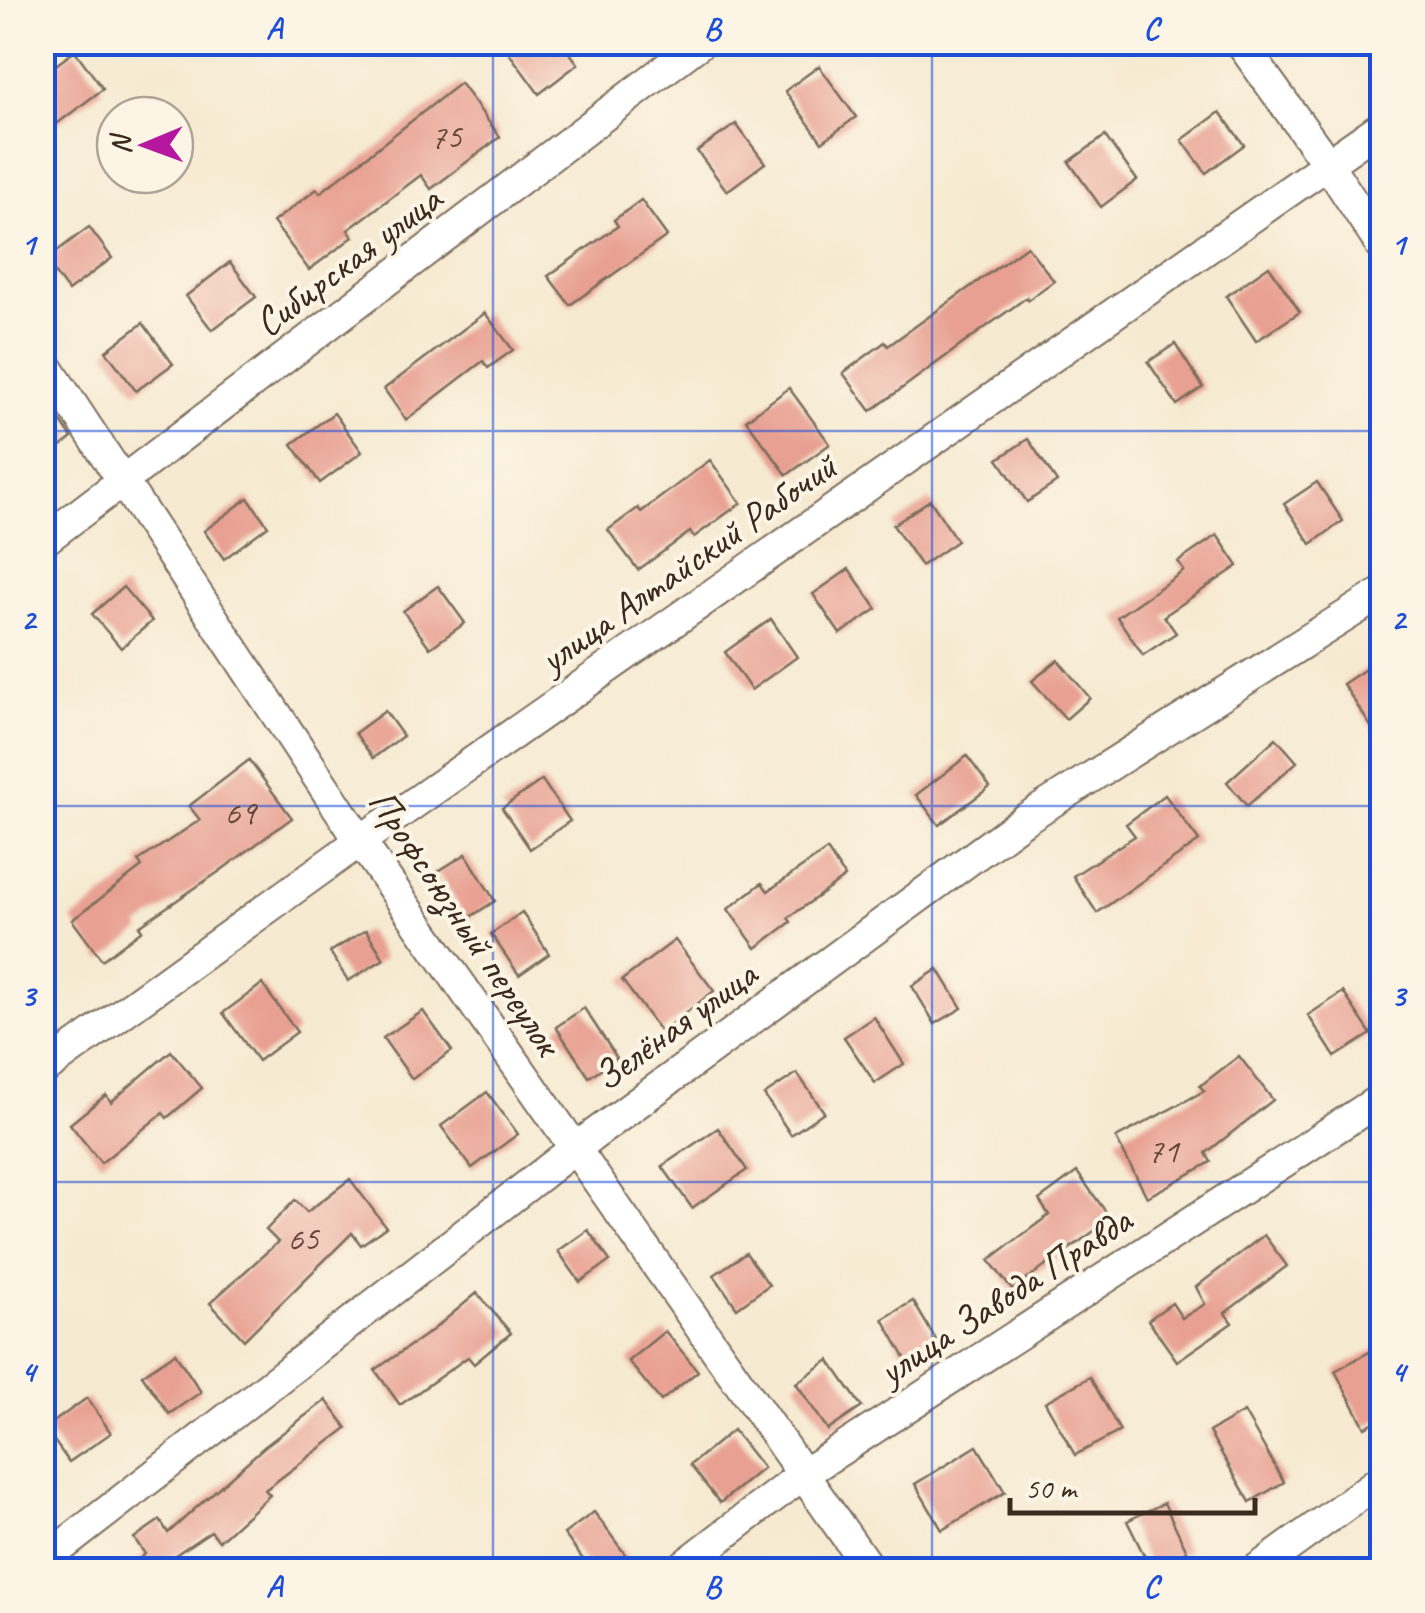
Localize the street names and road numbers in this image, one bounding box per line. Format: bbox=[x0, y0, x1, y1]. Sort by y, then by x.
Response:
street label: Сибирская улица bbox=[244, 173, 454, 348]
street label: улица Алтайский Рабочий bbox=[528, 440, 848, 685]
street label: Профсоюзный переулок bbox=[357, 779, 574, 1067]
street label: Зелёная улица bbox=[583, 948, 769, 1102]
street label: улица Завода Правда bbox=[867, 1194, 1143, 1397]

